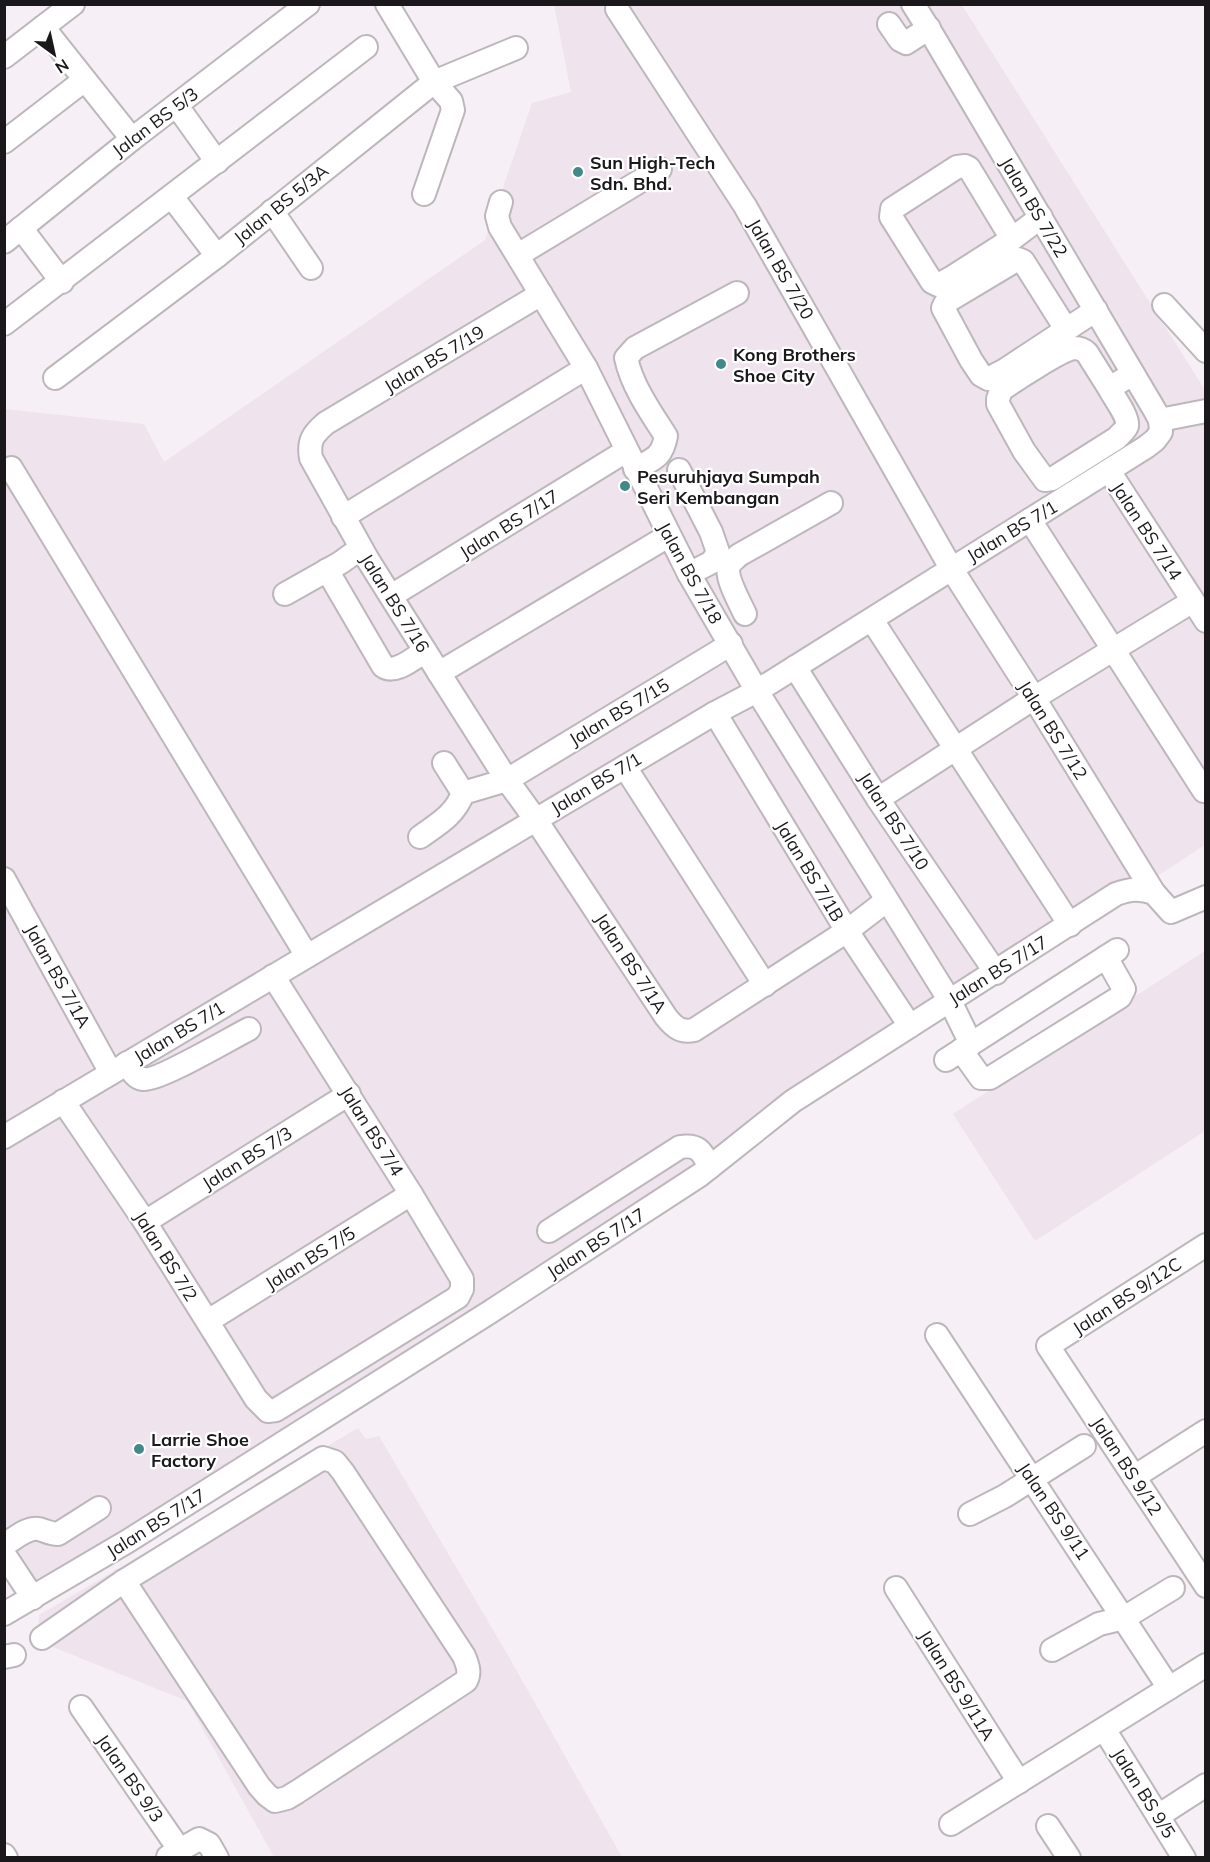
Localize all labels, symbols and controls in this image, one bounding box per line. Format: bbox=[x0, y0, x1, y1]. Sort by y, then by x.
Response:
north arrow bbox=[24, 24, 84, 84]
text: N bbox=[52, 55, 73, 78]
street label: Jalan BS 5/3 bbox=[107, 82, 203, 162]
place label: Sun High-Tech Sdn. Bhd. bbox=[590, 151, 715, 195]
street label: Jalan BS 7/22 bbox=[995, 153, 1073, 261]
street label: Jalan BS 5/3A bbox=[229, 159, 333, 249]
marker: Sun High-Tech Sdn. Bhd. bbox=[571, 165, 585, 179]
street label: Jalan BS 7/20 bbox=[743, 214, 819, 324]
street label: Jalan BS 7/19 bbox=[380, 320, 488, 398]
place label: Kong Brothers Shoe City bbox=[733, 343, 856, 387]
marker: Kong Brothers Shoe City bbox=[714, 357, 728, 371]
place label: Pesuruhjaya Sumpah Seri Kembangan bbox=[637, 465, 820, 509]
street label: Jalan BS 7/14 bbox=[1107, 477, 1187, 585]
marker: Pesuruhjaya Sumpah Seri Kembangan bbox=[618, 479, 632, 493]
street label: Jalan BS 7/17 bbox=[455, 484, 563, 564]
street label: Jalan BS 7/1 bbox=[962, 495, 1062, 567]
street label: Jalan BS 7/18 bbox=[653, 518, 727, 628]
street label: Jalan BS 7/16 bbox=[355, 549, 435, 657]
street label: Jalan BS 7/15 bbox=[565, 673, 673, 751]
street label: Jalan BS 7/12 bbox=[1013, 676, 1093, 784]
street label: Jalan BS 7/1 bbox=[546, 747, 646, 819]
street label: Jalan BS 7/10 bbox=[854, 767, 934, 875]
street label: Jalan BS 7/1B bbox=[771, 816, 849, 926]
street label: Jalan BS 7/1A bbox=[590, 908, 672, 1018]
street label: Jalan BS 7/1A bbox=[20, 920, 96, 1032]
street label: Jalan BS 7/17 bbox=[944, 930, 1052, 1010]
street label: Jalan BS 7/1 bbox=[129, 996, 229, 1068]
street label: Jalan BS 7/4 bbox=[335, 1082, 409, 1180]
street label: Jalan BS 7/3 bbox=[198, 1121, 296, 1195]
street label: Jalan BS 7/17 bbox=[542, 1203, 650, 1283]
street label: Jalan BS 7/2 bbox=[129, 1207, 203, 1305]
street label: Jalan BS 7/5 bbox=[261, 1221, 359, 1295]
street label: Jalan BS 9/12C bbox=[1068, 1252, 1186, 1340]
street label: Jalan BS 9/12 bbox=[1087, 1412, 1167, 1520]
place label: Larrie Shoe Factory bbox=[151, 1428, 249, 1472]
marker: Larrie Shoe Factory bbox=[132, 1442, 146, 1456]
street label: Jalan BS 9/11 bbox=[1013, 1458, 1095, 1564]
street label: Jalan BS 7/17 bbox=[102, 1483, 210, 1563]
street label: Jalan BS 9/11A bbox=[914, 1625, 1000, 1745]
street label: Jalan BS 9/3 bbox=[91, 1730, 169, 1826]
street label: Jalan BS 9/5 bbox=[1107, 1744, 1181, 1842]

